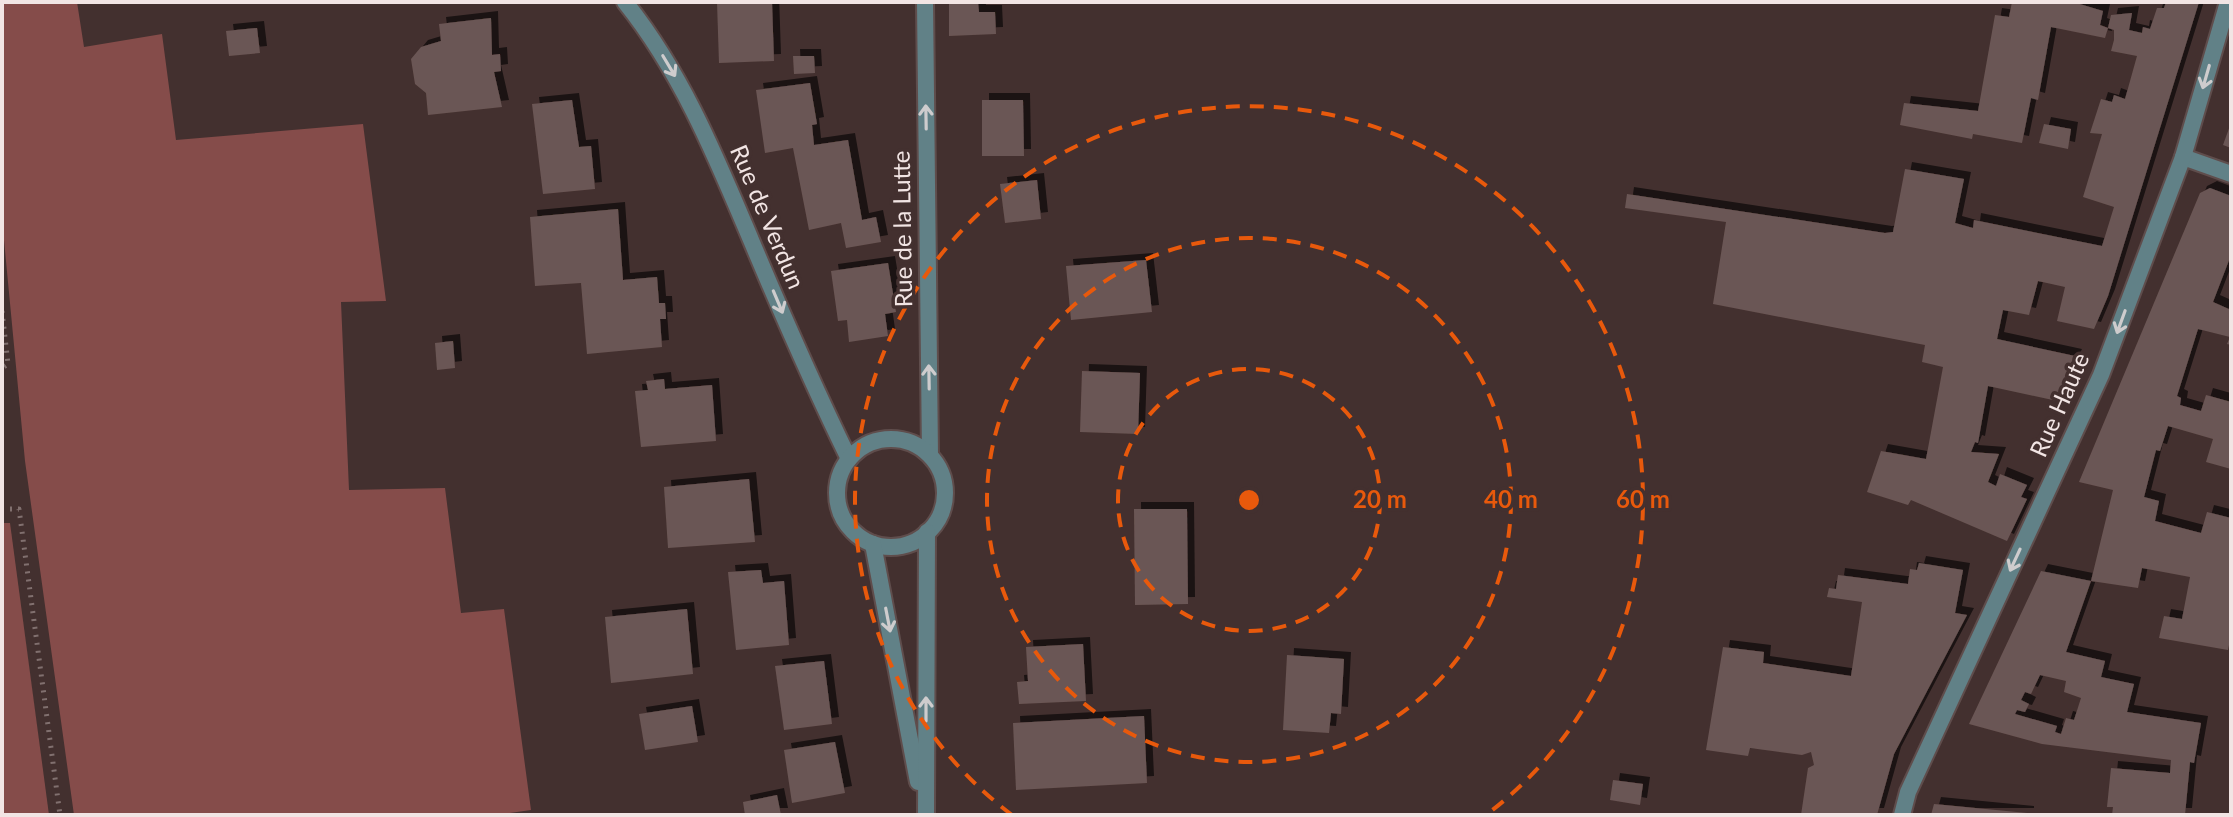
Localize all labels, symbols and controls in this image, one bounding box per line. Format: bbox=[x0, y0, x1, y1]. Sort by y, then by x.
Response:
one-way arrow bbox=[661, 54, 677, 77]
one-way arrow bbox=[2198, 63, 2213, 89]
one-way arrow bbox=[918, 104, 934, 131]
street label: Rue de Verdun bbox=[725, 140, 812, 293]
street label: Rue de la Lutte bbox=[886, 150, 917, 308]
one-way arrow bbox=[771, 290, 786, 314]
one-way arrow bbox=[2113, 309, 2127, 334]
street label: Rue Haute bbox=[2023, 348, 2094, 461]
one-way arrow bbox=[921, 364, 937, 391]
text: 20 m bbox=[1353, 484, 1407, 513]
text: 40 m bbox=[1484, 484, 1538, 513]
text: 60 m bbox=[1616, 484, 1670, 513]
centre of rings bbox=[1235, 486, 1263, 514]
one-way arrow bbox=[2007, 547, 2022, 571]
one-way arrow bbox=[881, 607, 896, 632]
one-way arrow bbox=[918, 696, 934, 723]

